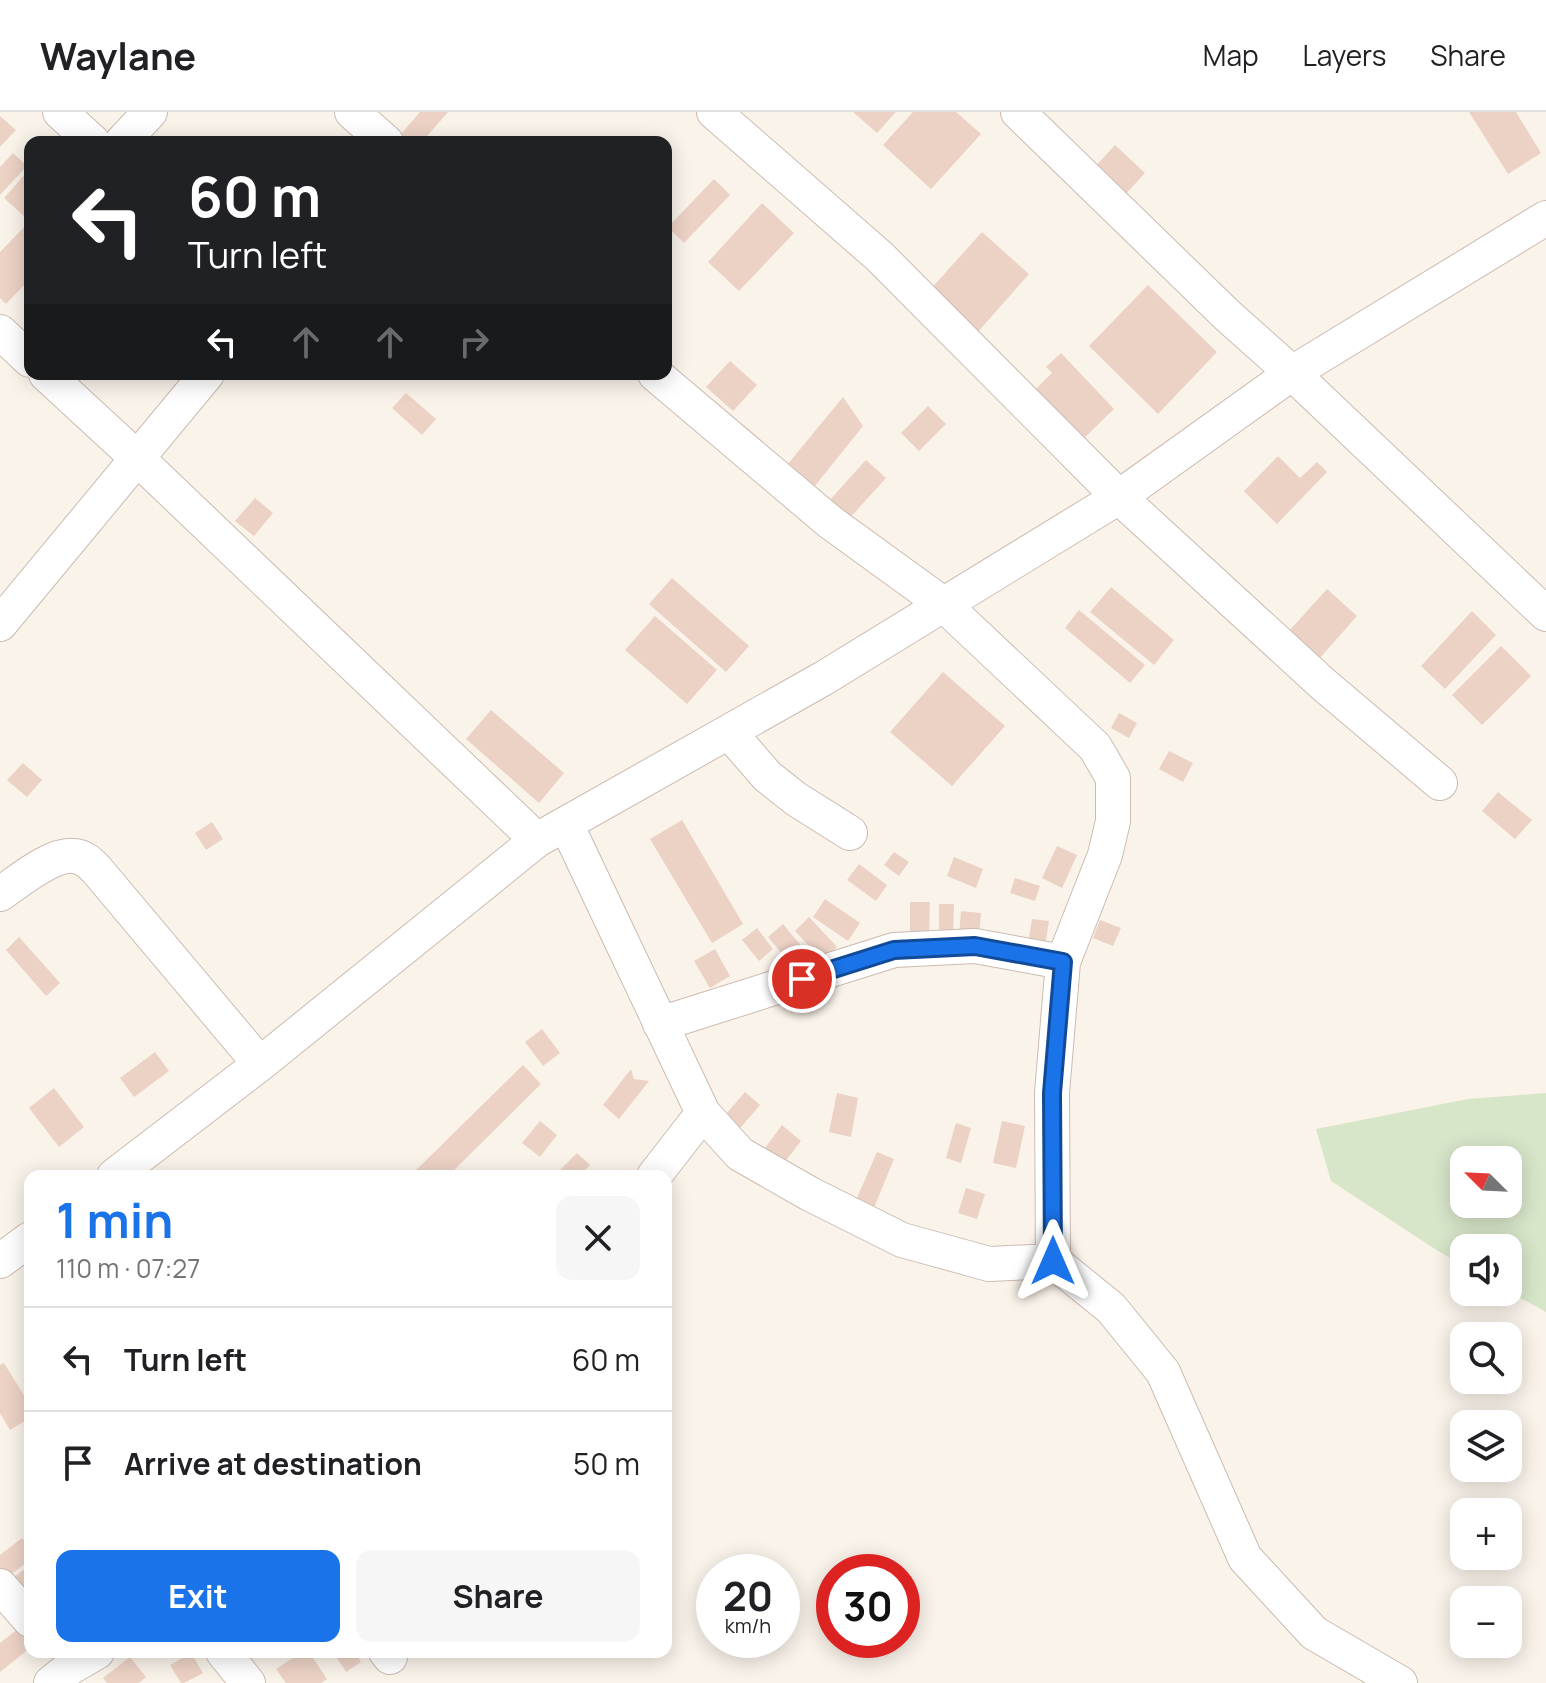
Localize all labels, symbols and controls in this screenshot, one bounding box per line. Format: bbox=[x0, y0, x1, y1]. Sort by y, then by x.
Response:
text: Waylane bbox=[40, 29, 196, 81]
text: Map bbox=[1203, 36, 1259, 74]
text: Layers bbox=[1303, 36, 1386, 74]
text: Share bbox=[1430, 36, 1506, 74]
text: 60 m bbox=[188, 157, 321, 234]
icon: left bbox=[56, 168, 160, 272]
text: Turn left bbox=[188, 230, 327, 279]
icon: left bbox=[200, 320, 244, 364]
icon: ahead bbox=[284, 320, 328, 364]
icon: ahead bbox=[368, 320, 412, 364]
icon: right bbox=[452, 320, 496, 364]
pin bbox=[768, 945, 836, 1013]
icon: arrive bbox=[780, 957, 824, 1001]
north arrow bbox=[1450, 1146, 1522, 1218]
map controls bbox=[1450, 1146, 1522, 1658]
text: 1 min bbox=[56, 1187, 173, 1252]
button: close bbox=[556, 1196, 640, 1280]
position arrow bbox=[1011, 1219, 1095, 1303]
button: sound bbox=[1450, 1234, 1522, 1306]
text: 110 m · 07:27 bbox=[56, 1250, 200, 1286]
button: search bbox=[1450, 1322, 1522, 1394]
icon: left bbox=[56, 1337, 100, 1381]
text: Turn left bbox=[124, 1339, 247, 1380]
text: 60 m bbox=[572, 1339, 640, 1380]
button: layers bbox=[1450, 1410, 1522, 1482]
icon: arrive bbox=[56, 1441, 100, 1485]
text: Arrive at destination bbox=[124, 1443, 422, 1484]
text: 50 m bbox=[573, 1443, 640, 1484]
button: + bbox=[1450, 1498, 1522, 1570]
button: Exit bbox=[56, 1550, 340, 1642]
button: Share bbox=[356, 1550, 640, 1642]
speed limit sign: 30 bbox=[816, 1554, 920, 1658]
text: 20 bbox=[723, 1568, 773, 1623]
button: − bbox=[1450, 1586, 1522, 1658]
text: km/h bbox=[725, 1612, 771, 1639]

